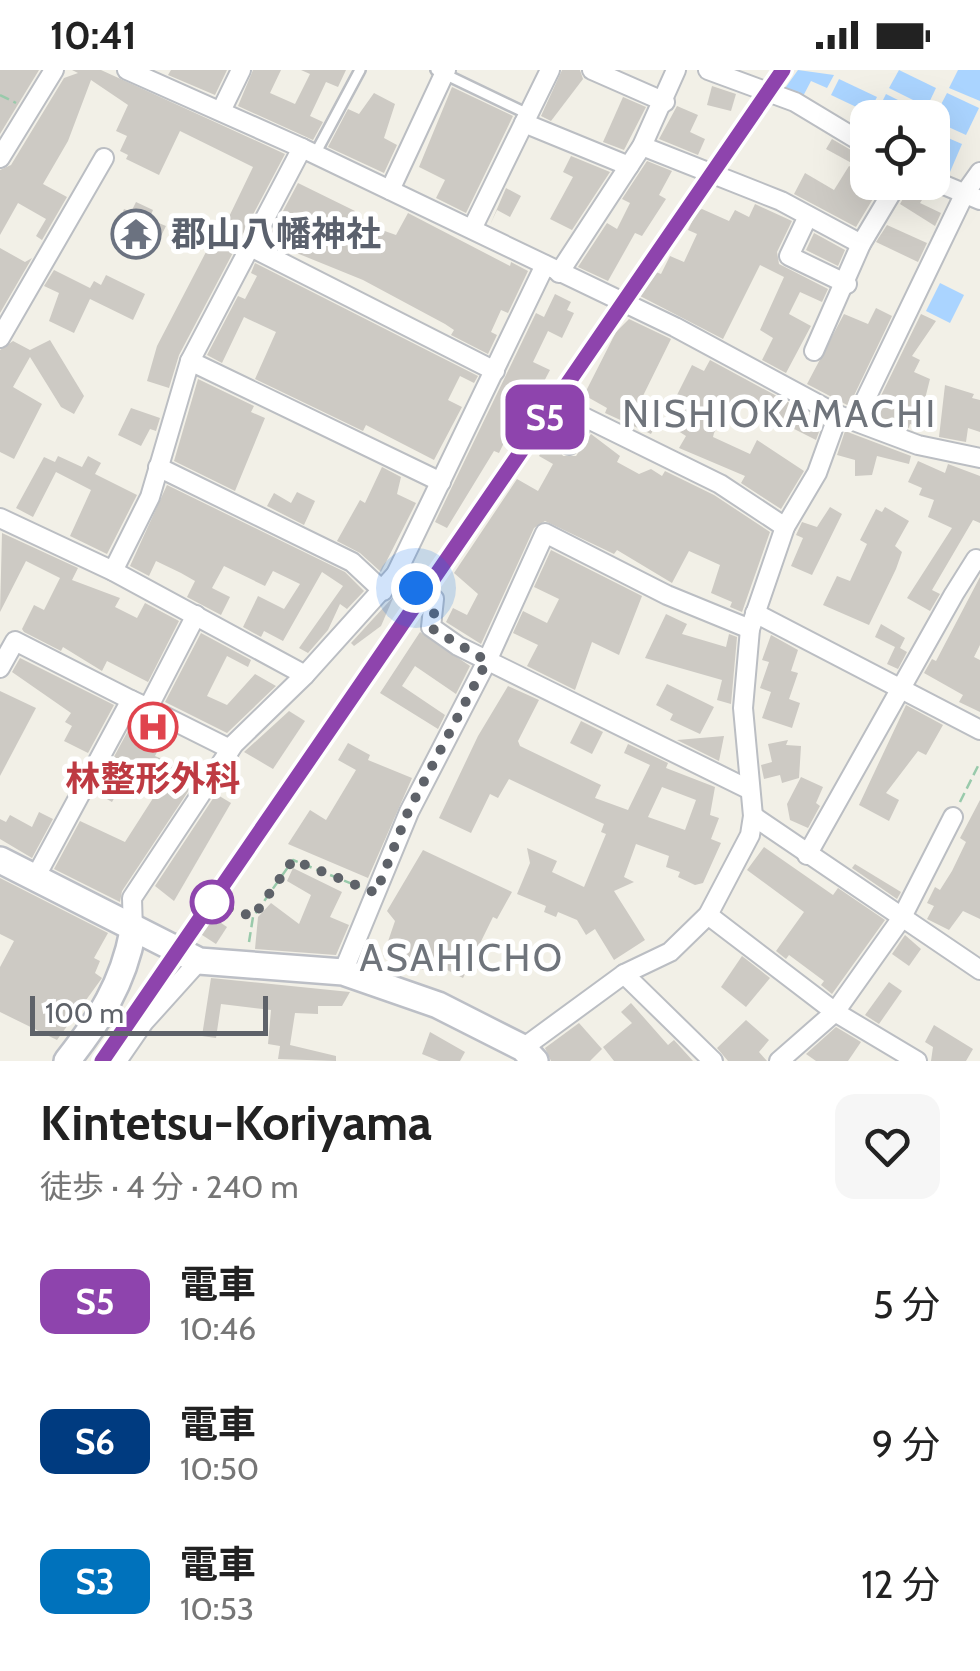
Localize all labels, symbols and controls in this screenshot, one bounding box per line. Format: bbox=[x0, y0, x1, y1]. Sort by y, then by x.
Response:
text: 10:41 bbox=[50, 12, 137, 59]
map controls bbox=[850, 100, 950, 200]
button: locate bbox=[850, 100, 950, 200]
temple icon: 郡山八幡神社 bbox=[110, 208, 162, 260]
place label: 郡山八幡神社 bbox=[171, 212, 381, 255]
line badge: S5 bbox=[500, 384, 590, 450]
district label: NISHIOKAMACHI bbox=[622, 390, 938, 437]
text: S5 bbox=[525, 396, 565, 439]
your location bbox=[391, 563, 441, 613]
hospital icon: 林整形外科 bbox=[127, 701, 179, 753]
place label: 林整形外科 bbox=[65, 757, 241, 800]
unlabelled marker bbox=[191, 881, 233, 923]
district label: ASAHICHO bbox=[359, 934, 565, 981]
scale bar bbox=[30, 991, 268, 1036]
text: 100 m bbox=[45, 996, 124, 1030]
text: Kintetsu-Koriyama bbox=[40, 1094, 432, 1152]
button: heart bbox=[835, 1094, 940, 1199]
text: 徒歩 · 4 分 · 240 m bbox=[40, 1167, 299, 1206]
text: 電車 bbox=[180, 1261, 256, 1308]
text: S5 bbox=[75, 1280, 115, 1323]
text: 5 分 bbox=[873, 1281, 940, 1328]
text: 10:46 bbox=[180, 1309, 256, 1348]
text: 電車 bbox=[180, 1401, 256, 1448]
text: S6 bbox=[75, 1420, 115, 1463]
text: 9 分 bbox=[872, 1421, 940, 1468]
text: 10:50 bbox=[180, 1449, 259, 1488]
text: 電車 bbox=[180, 1541, 256, 1588]
text: S3 bbox=[75, 1560, 115, 1603]
text: 12 分 bbox=[861, 1561, 940, 1608]
text: 10:53 bbox=[180, 1589, 254, 1628]

